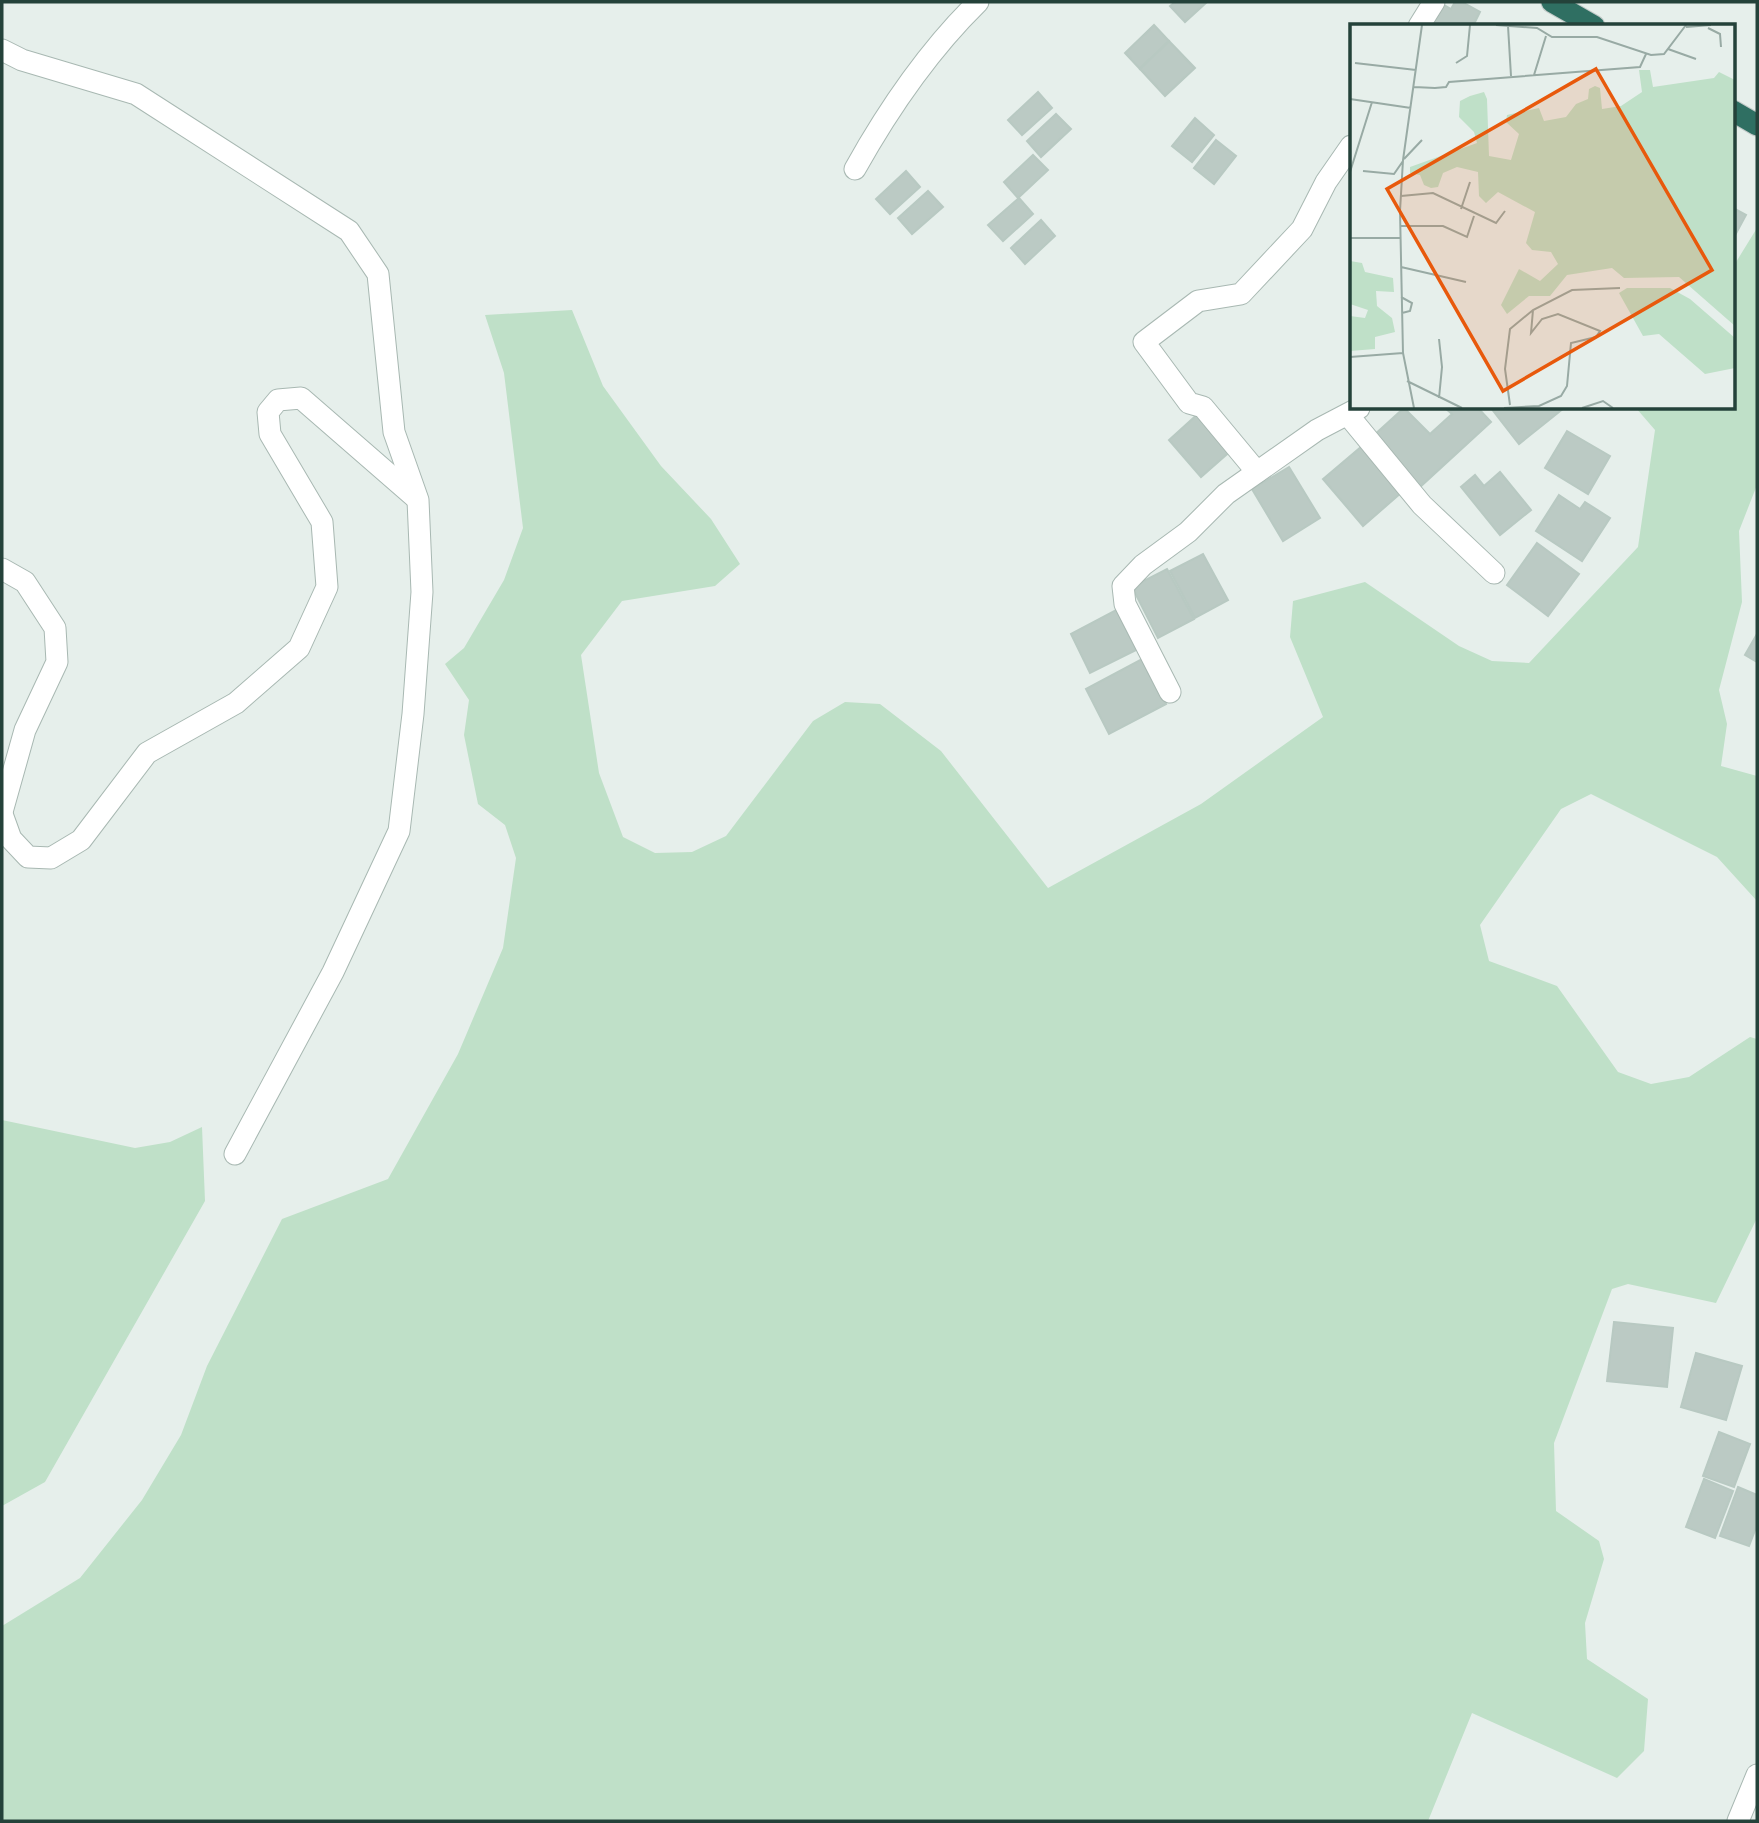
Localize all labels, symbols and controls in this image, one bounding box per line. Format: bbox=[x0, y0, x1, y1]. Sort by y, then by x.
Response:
inset map bbox=[1350, 24, 1734, 410]

